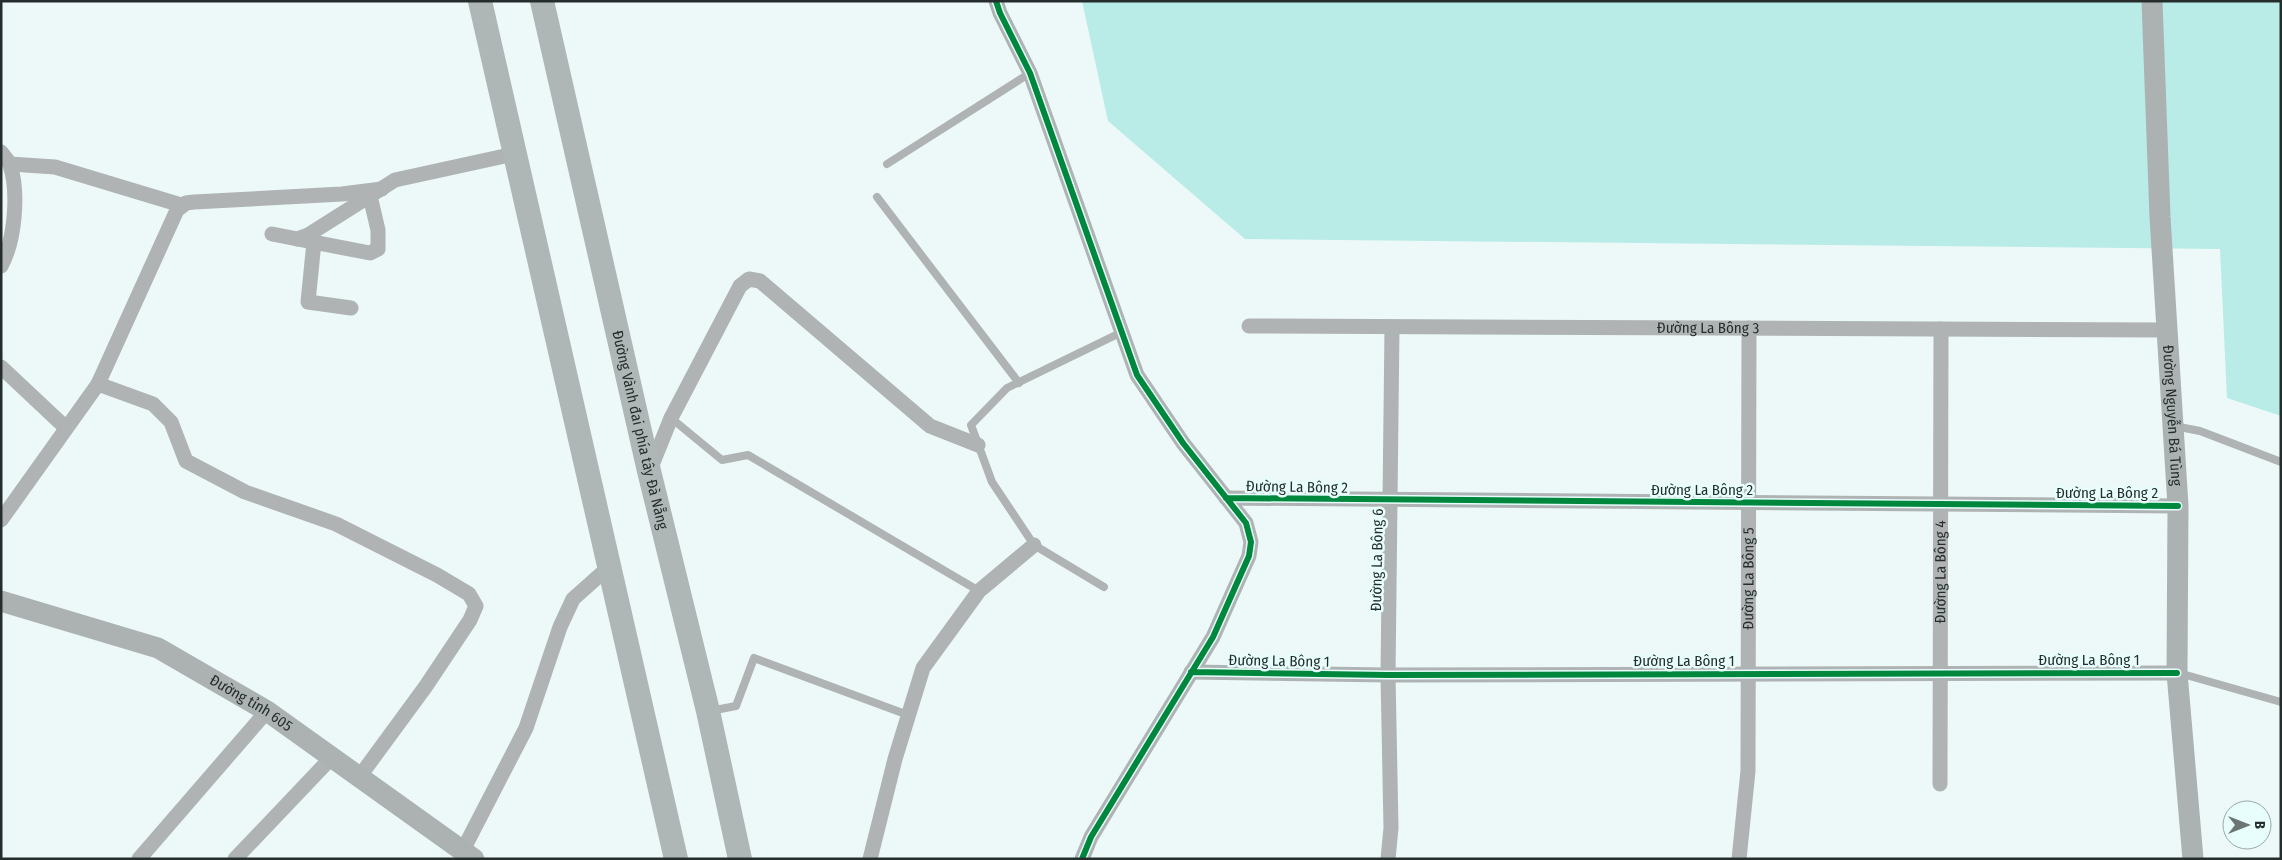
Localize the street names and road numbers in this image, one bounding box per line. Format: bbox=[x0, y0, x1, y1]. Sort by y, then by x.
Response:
street label: Đường La Bông 3 bbox=[1657, 319, 1759, 337]
street label: Đường Vành đai phía tây Đà Nẵng bbox=[608, 329, 672, 531]
street label: Đường Nguyễn Bá Tùng bbox=[2159, 344, 2186, 486]
street label: Đường La Bông 2 bbox=[1246, 477, 1349, 497]
street label: Đường La Bông 2 bbox=[1651, 481, 1753, 499]
street label: Đường La Bông 2 bbox=[2056, 484, 2158, 502]
street label: Đường La Bông 6 bbox=[1367, 508, 1387, 612]
street label: Đường La Bông 4 bbox=[1931, 521, 1950, 623]
street label: Đường La Bông 5 bbox=[1739, 527, 1758, 630]
street label: Đường La Bông 1 bbox=[1228, 651, 1330, 671]
street label: Đường La Bông 1 bbox=[2038, 651, 2140, 669]
street label: Đường La Bông 1 bbox=[1633, 652, 1735, 670]
street label: Đường tỉnh 605 bbox=[207, 671, 296, 735]

